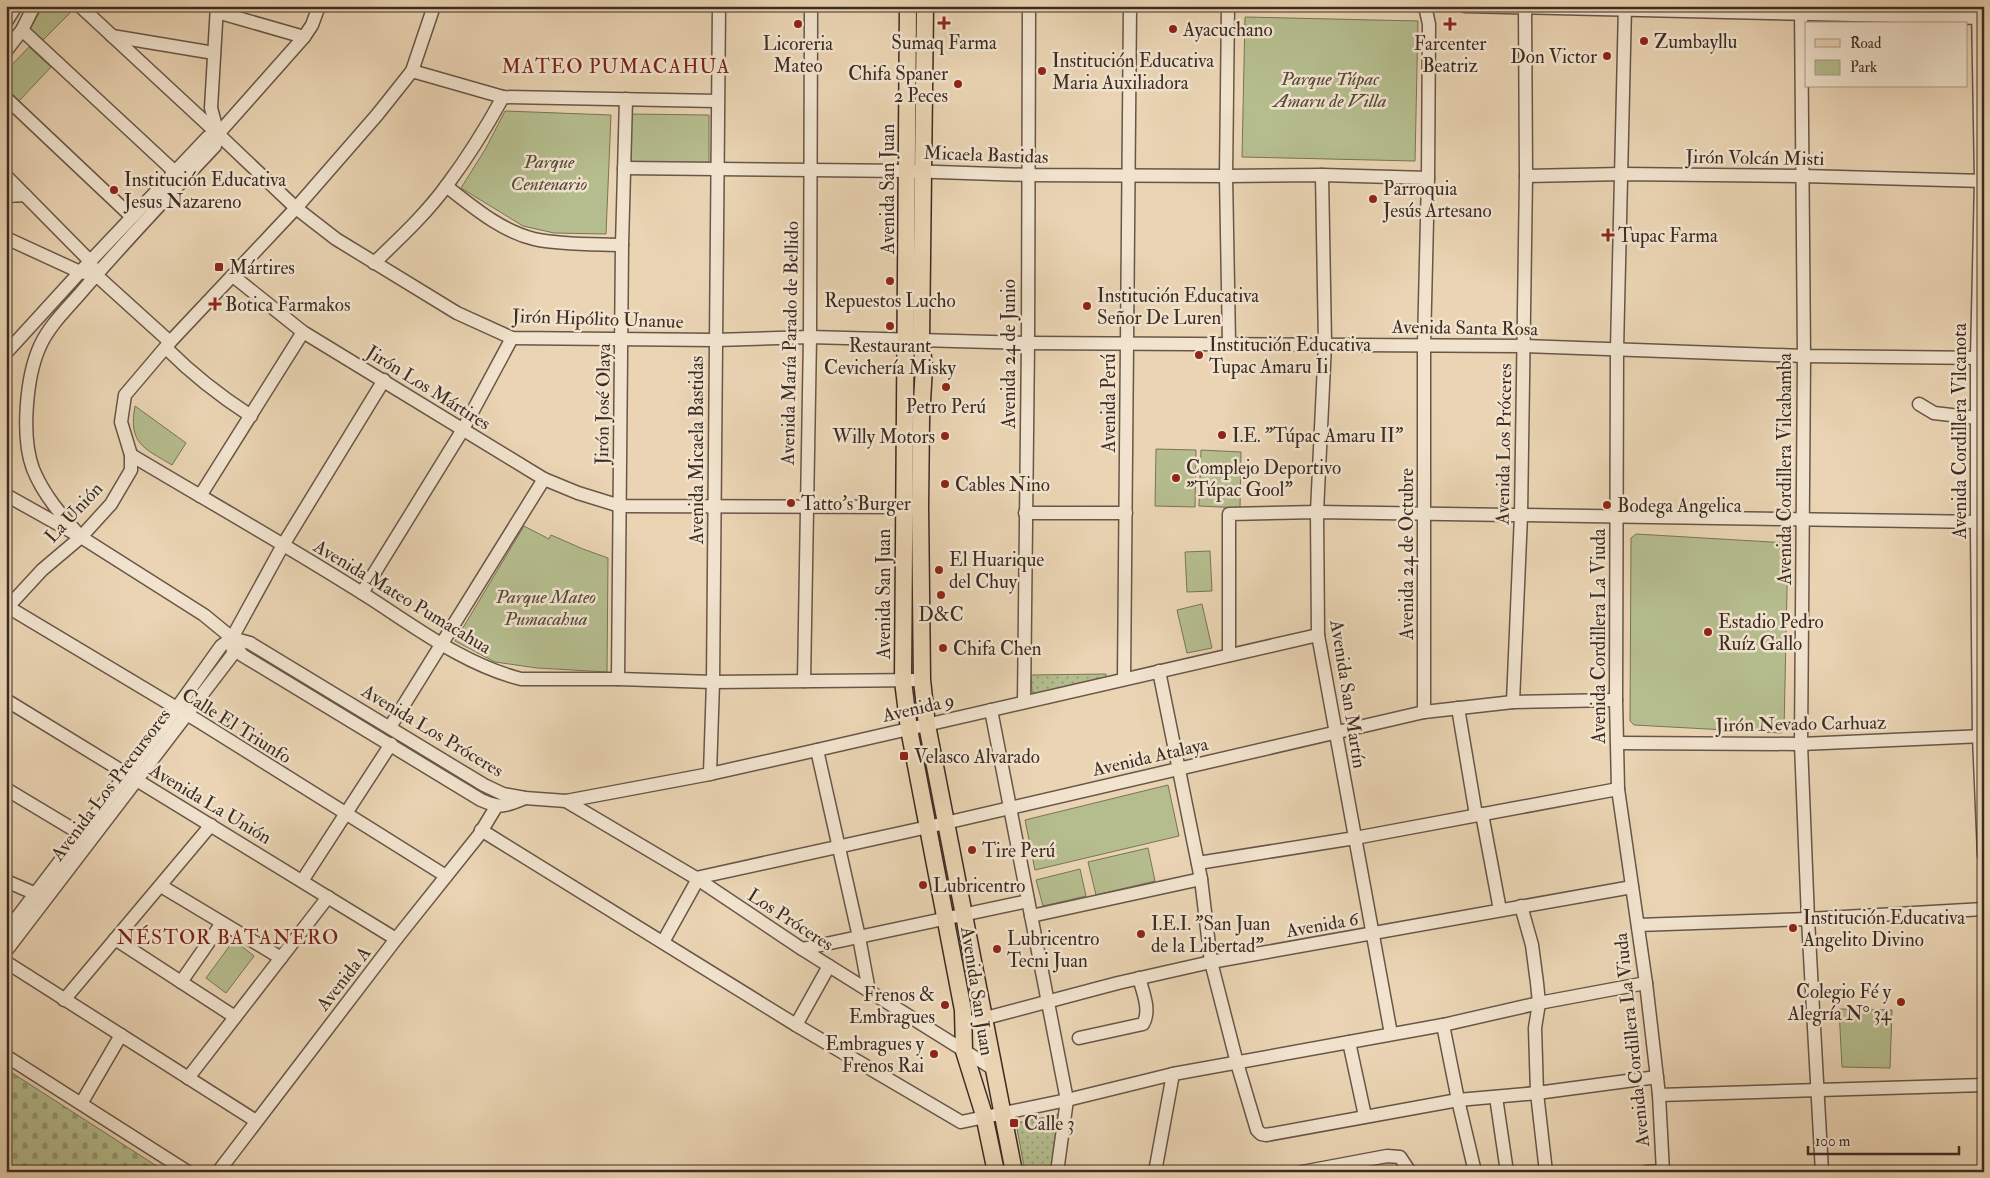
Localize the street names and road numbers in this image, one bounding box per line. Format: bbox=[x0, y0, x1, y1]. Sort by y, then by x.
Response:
street label: Avenida San Juan bbox=[876, 124, 900, 255]
street label: Micaela Bastidas bbox=[923, 141, 1049, 169]
street label: Jirón Volcán Misti bbox=[1684, 145, 1825, 171]
street label: Avenida María Parado de Bellido bbox=[776, 221, 804, 466]
street label: Avenida 24 de Junio bbox=[997, 279, 1021, 430]
street label: Jirón Hipólito Unanue bbox=[511, 304, 684, 335]
street label: Avenida Santa Rosa bbox=[1391, 315, 1539, 341]
street label: Avenida Cordillera Vilcanota bbox=[1948, 323, 1972, 540]
street label: Jirón Los Mártires bbox=[361, 340, 495, 436]
street label: Jirón José Olaya bbox=[590, 343, 616, 466]
street label: Avenida Perú bbox=[1097, 353, 1121, 453]
street label: Avenida Cordillera Vilcabamba bbox=[1773, 353, 1797, 586]
street label: Avenida Micaela Bastidas bbox=[685, 356, 709, 545]
street label: Avenida Los Próceres bbox=[1491, 363, 1517, 526]
street label: Avenida 24 de Octubre bbox=[1395, 468, 1419, 641]
street label: La Unión bbox=[39, 477, 108, 548]
street label: Avenida Cordillera La Viuda bbox=[1587, 528, 1611, 745]
street label: Avenida San Juan bbox=[872, 529, 896, 660]
street label: Avenida Mateo Pumacahua bbox=[308, 534, 496, 660]
street label: Avenida San Martín bbox=[1324, 617, 1372, 770]
street label: Avenida Los Próceres bbox=[356, 679, 508, 783]
street label: Calle El Triunfo bbox=[177, 683, 296, 769]
street label: Avenida 9 bbox=[879, 688, 957, 728]
street label: Avenida Los Precursores bbox=[45, 704, 176, 866]
street label: Jirón Nevado Carhuaz bbox=[1714, 711, 1887, 738]
street label: Avenida Atalaya bbox=[1089, 732, 1211, 782]
street label: Avenida La Unión bbox=[144, 757, 276, 850]
street label: Los Próceres bbox=[743, 883, 838, 957]
street label: Avenida 6 bbox=[1283, 907, 1362, 943]
street label: Avenida San Juan bbox=[955, 924, 999, 1058]
street label: Avenida Cordillera La Viuda bbox=[1609, 931, 1655, 1149]
street label: Avenida A bbox=[310, 941, 377, 1017]

